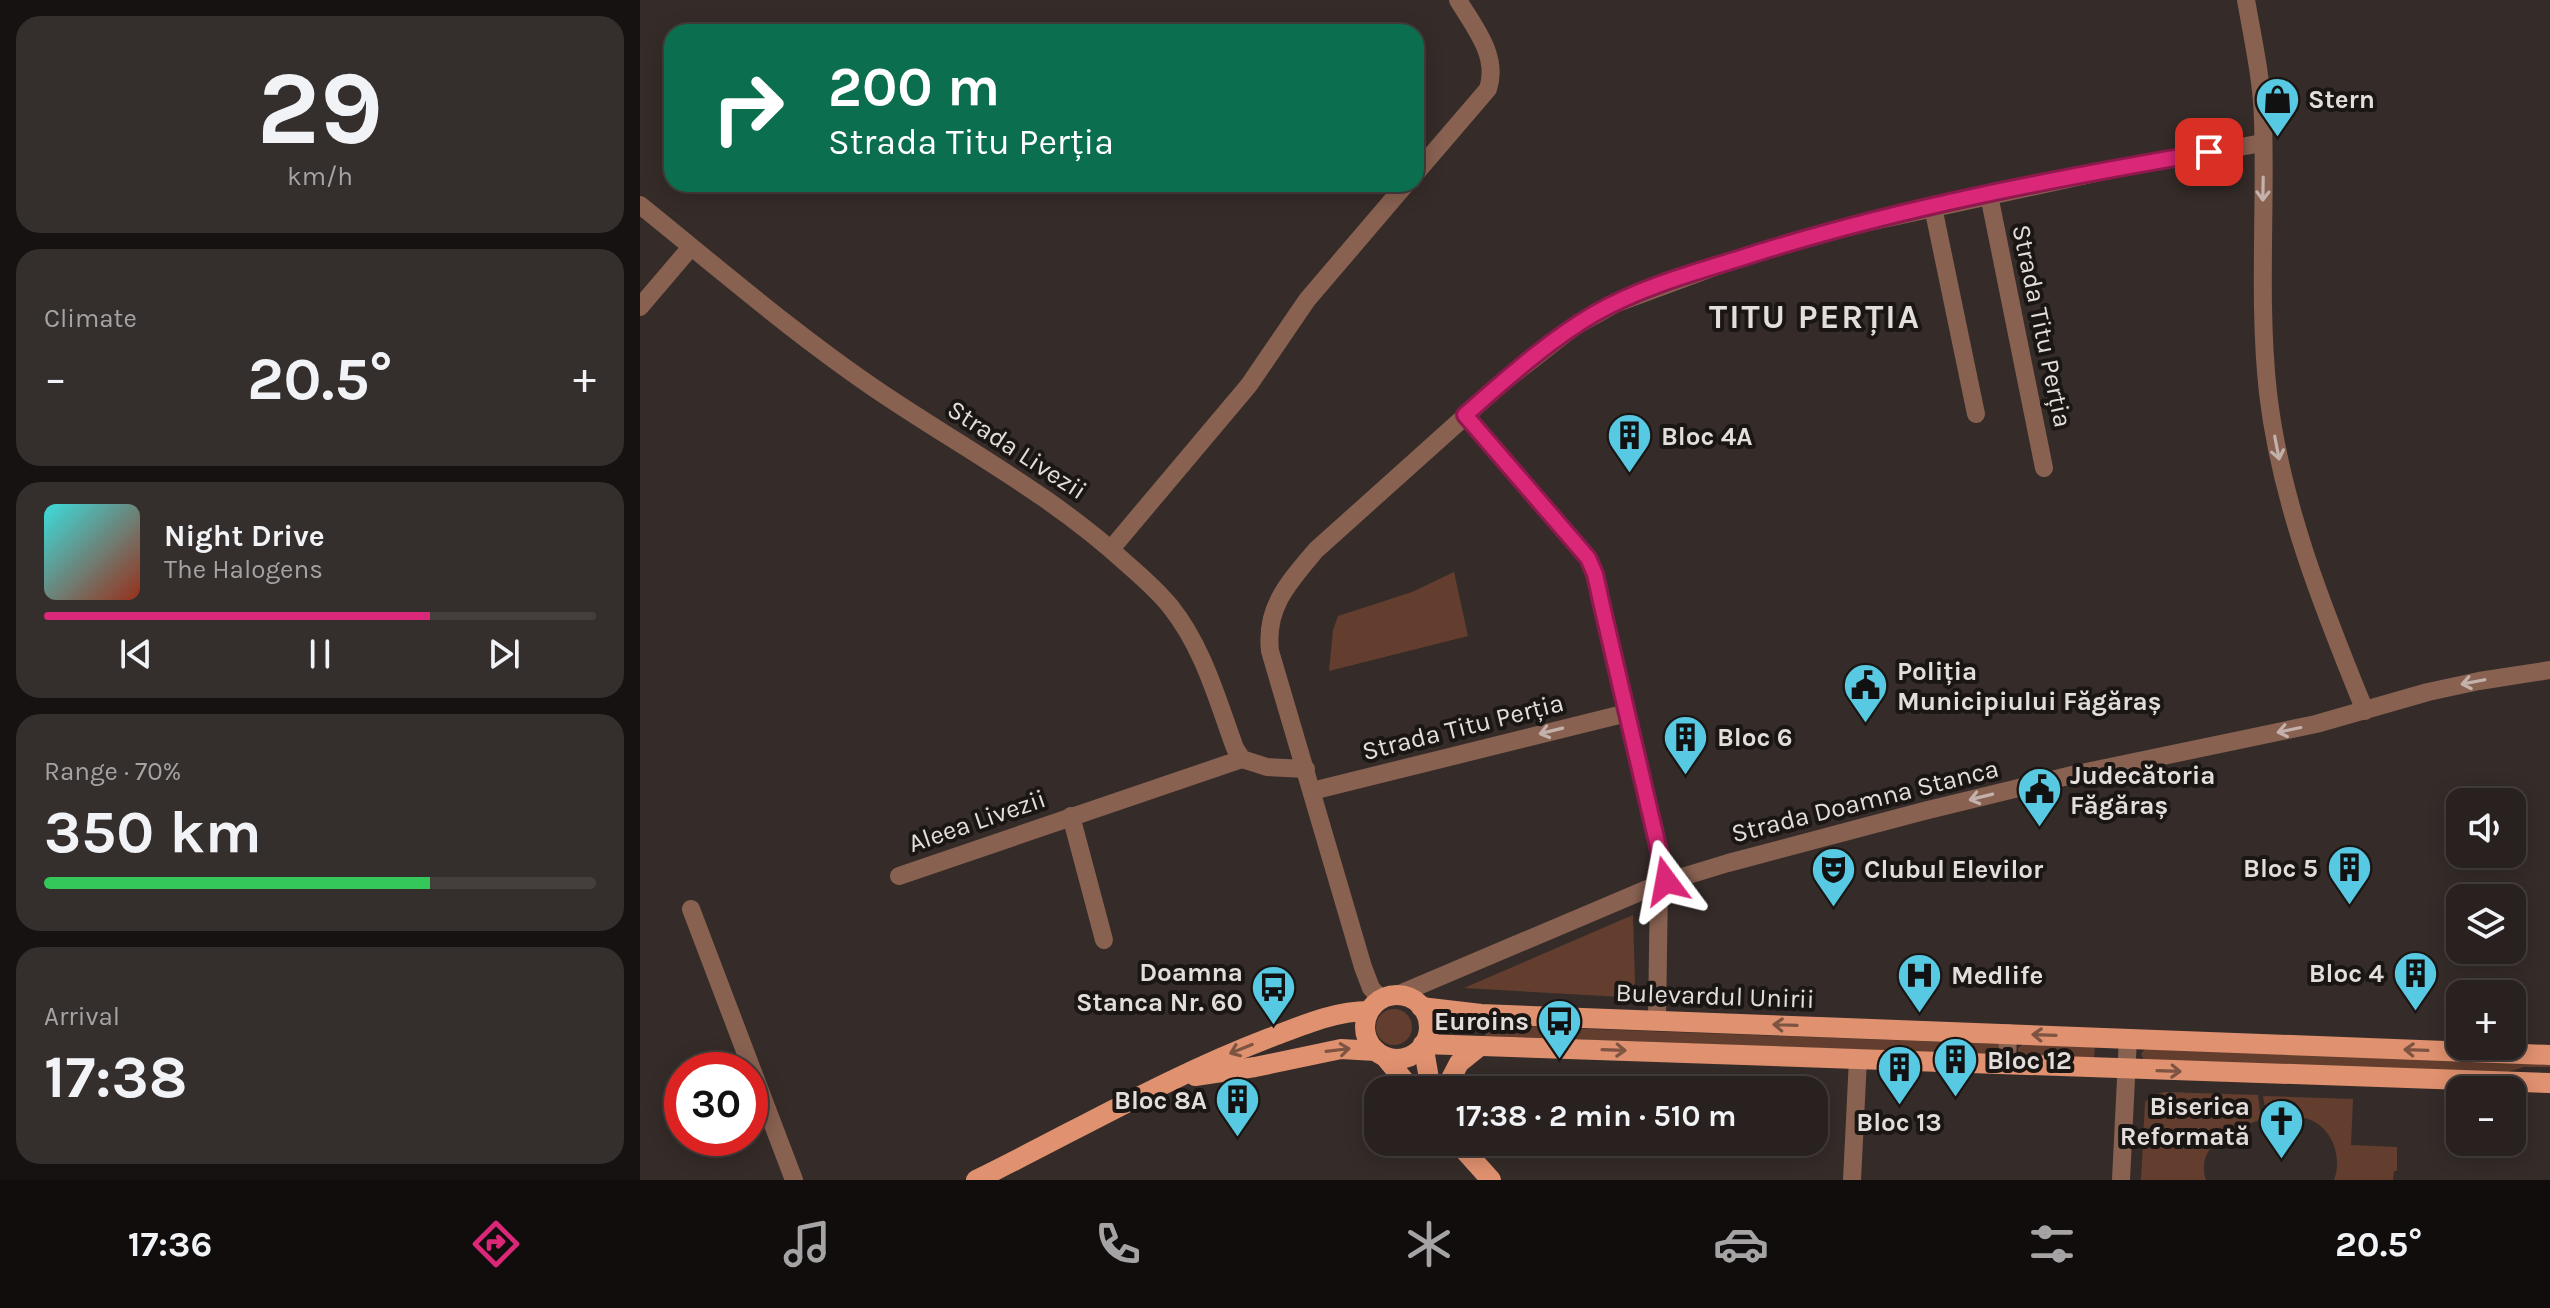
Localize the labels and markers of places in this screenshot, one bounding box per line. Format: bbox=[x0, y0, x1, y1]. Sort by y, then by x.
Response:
shop icon: Stern bbox=[2253, 75, 2301, 138]
place label: Stern bbox=[2308, 84, 2375, 115]
pin bbox=[2175, 118, 2243, 186]
building icon: Bloc 4A bbox=[1606, 412, 1654, 475]
place label: Bloc 4A bbox=[1661, 421, 1753, 452]
place label: Poliția Municipiului Făgăraș bbox=[1897, 656, 2161, 717]
public building icon: Poliția Municipiului Făgăraș bbox=[1842, 662, 1890, 725]
building icon: Bloc 6 bbox=[1662, 713, 1710, 776]
place label: Bloc 6 bbox=[1717, 722, 1793, 753]
place label: Judecătoria Făgăraș bbox=[2070, 760, 2215, 821]
public building icon: Judecătoria Făgăraș bbox=[2015, 766, 2063, 829]
building icon: Bloc 5 bbox=[2325, 844, 2373, 907]
theatre icon: Clubul Elevilor bbox=[1809, 845, 1857, 908]
place label: Bloc 5 bbox=[2243, 853, 2318, 884]
place label: Clubul Elevilor bbox=[1864, 854, 2044, 885]
building icon: Bloc 4 bbox=[2391, 949, 2439, 1012]
hospital icon: Medlife bbox=[1896, 951, 1944, 1014]
place label: Doamna Stanca Nr. 60 bbox=[1076, 957, 1243, 1018]
place label: Bloc 4 bbox=[2309, 958, 2385, 989]
place label: Medlife bbox=[1951, 960, 2043, 991]
bus stop icon: Doamna Stanca Nr. 60 bbox=[1250, 963, 1298, 1026]
bus stop icon: Euroins bbox=[1536, 997, 1584, 1060]
place label: Euroins bbox=[1434, 1006, 1529, 1037]
building icon: Bloc 12 bbox=[1932, 1036, 1980, 1099]
building icon: Bloc 13 bbox=[1875, 1043, 1923, 1106]
place label: Bloc 12 bbox=[1987, 1045, 2072, 1076]
building icon: Bloc 8A bbox=[1214, 1076, 1262, 1139]
place label: Bloc 8A bbox=[1114, 1085, 1207, 1116]
place label: Biserica Reformată bbox=[2120, 1091, 2250, 1152]
church icon: Biserica Reformată bbox=[2257, 1097, 2305, 1160]
place label: Bloc 13 bbox=[1856, 1107, 1942, 1138]

